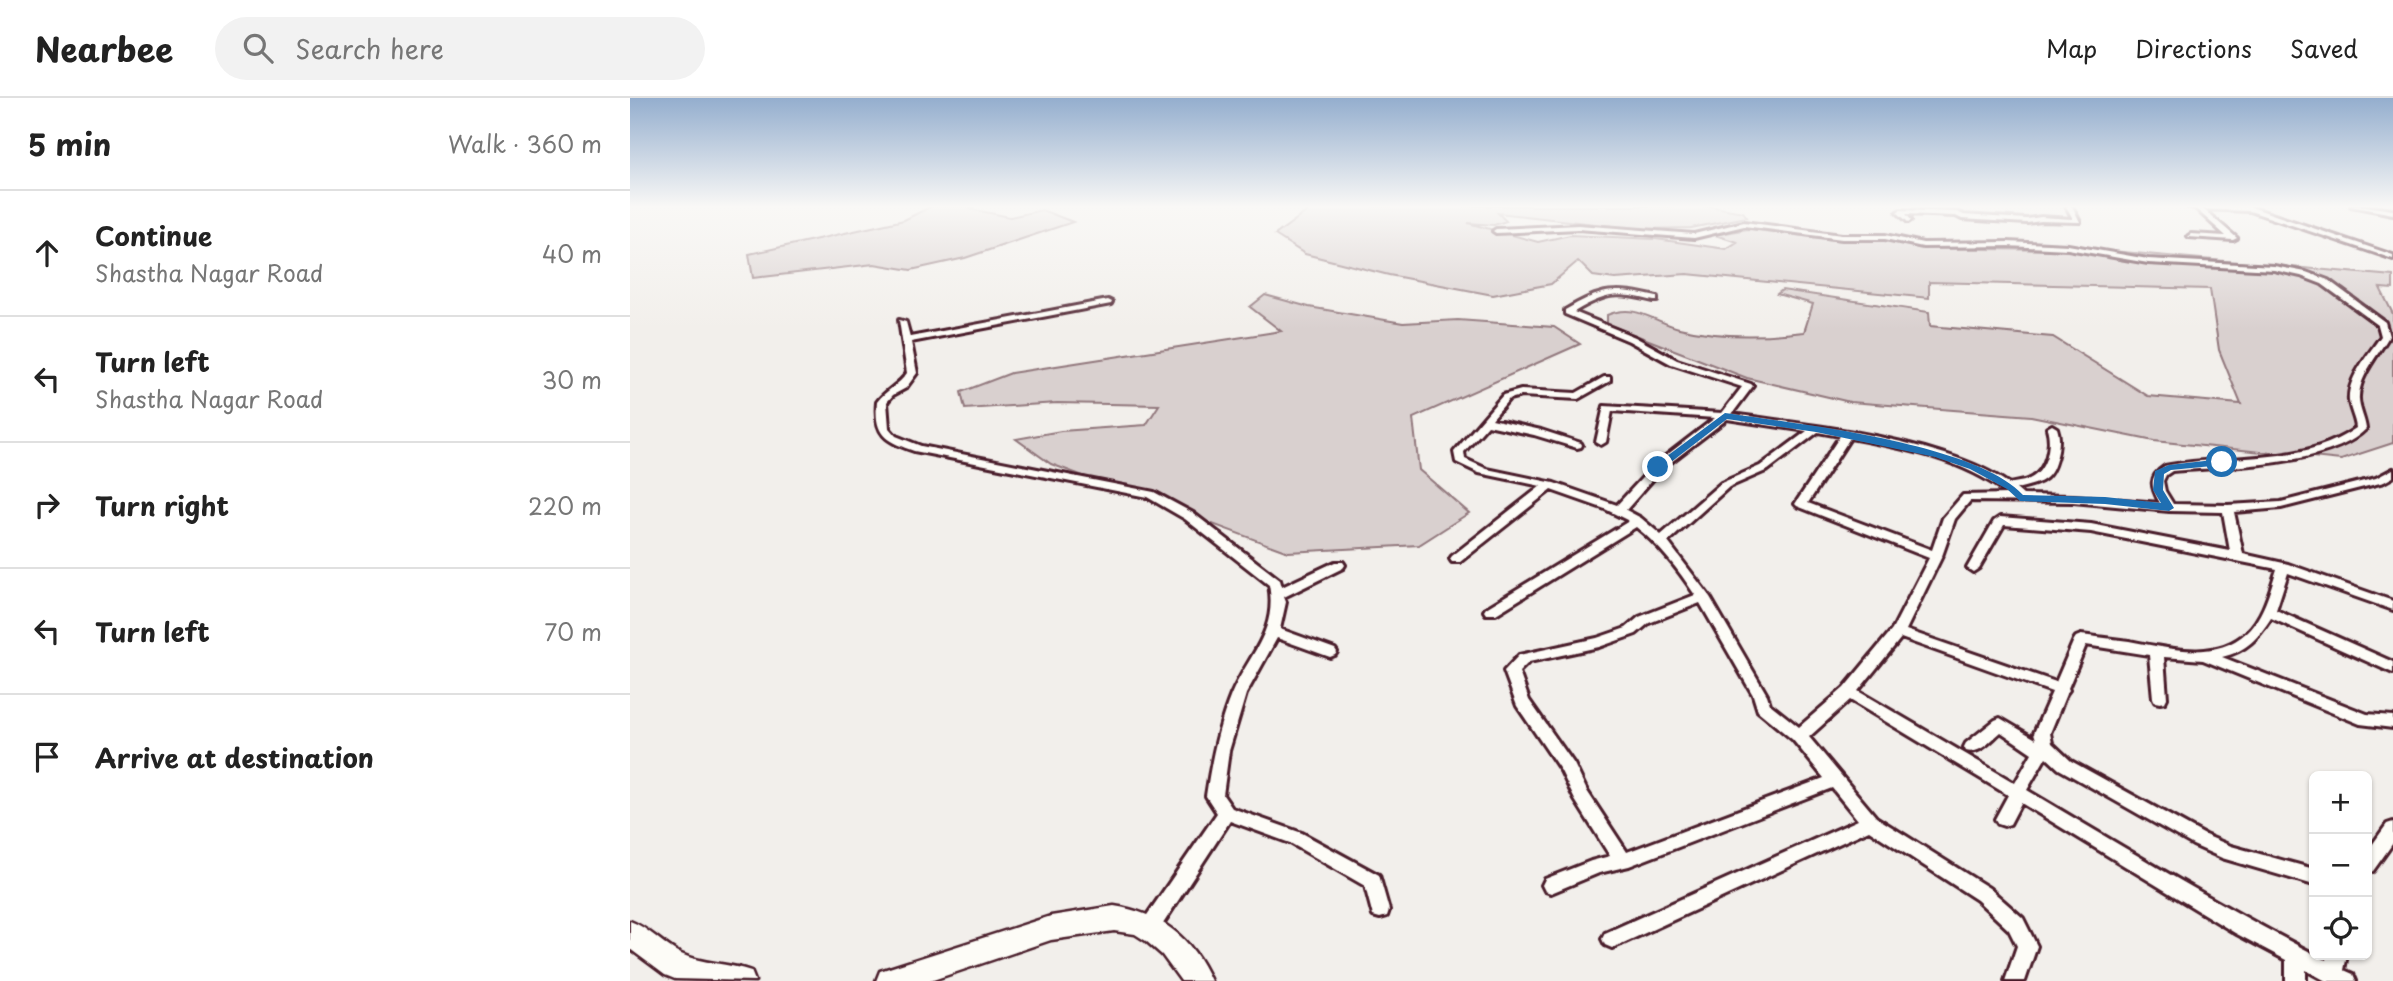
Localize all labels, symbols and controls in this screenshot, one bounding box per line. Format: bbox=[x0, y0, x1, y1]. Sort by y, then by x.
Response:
search box bbox=[215, 17, 705, 80]
text: Nearbee bbox=[35, 23, 173, 73]
icon: search bbox=[239, 29, 277, 67]
text: Search here bbox=[295, 29, 444, 68]
text: Map bbox=[2046, 30, 2097, 66]
text: Directions bbox=[2135, 30, 2252, 66]
text: Saved bbox=[2290, 30, 2358, 66]
text: 5 min bbox=[28, 121, 111, 166]
text: Walk · 360 m bbox=[448, 126, 602, 161]
text: Continue bbox=[95, 216, 212, 255]
icon: ahead bbox=[28, 234, 66, 272]
text: 40 m bbox=[542, 236, 602, 271]
text: Shastha Nagar Road bbox=[95, 255, 323, 290]
text: Turn left bbox=[95, 342, 210, 381]
icon: left bbox=[28, 360, 66, 398]
text: 30 m bbox=[541, 362, 602, 397]
text: Shastha Nagar Road bbox=[95, 381, 323, 416]
route start bbox=[2206, 446, 2237, 477]
route end bbox=[1642, 451, 1673, 482]
icon: right bbox=[28, 486, 66, 524]
text: Turn right bbox=[95, 486, 229, 525]
text: 220 m bbox=[528, 488, 602, 523]
icon: left bbox=[28, 612, 66, 650]
text: Turn left bbox=[95, 612, 210, 651]
text: 70 m bbox=[544, 614, 602, 649]
icon: arrive bbox=[28, 738, 66, 776]
text: Arrive at destination bbox=[95, 738, 374, 777]
map controls bbox=[2309, 771, 2372, 960]
button: + bbox=[2309, 771, 2372, 834]
button: − bbox=[2309, 834, 2372, 897]
button: locate bbox=[2309, 897, 2372, 960]

